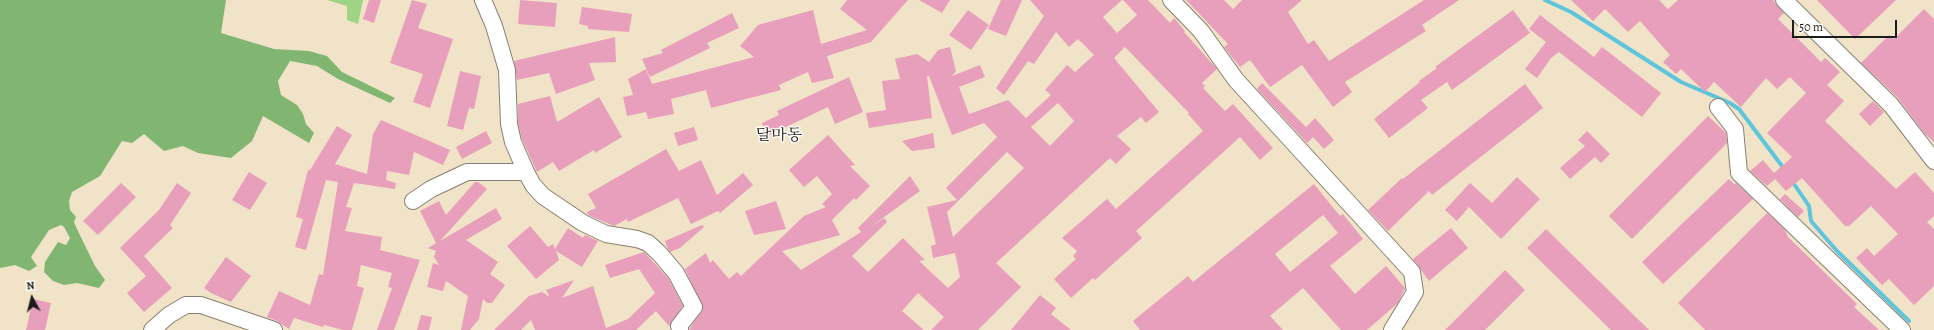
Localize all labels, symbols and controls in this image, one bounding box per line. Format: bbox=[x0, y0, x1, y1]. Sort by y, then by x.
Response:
scale bar bbox=[1794, 12, 1899, 38]
text: 50 m bbox=[1799, 19, 1823, 35]
district label: 달마동 bbox=[756, 126, 802, 146]
north arrow bbox=[12, 278, 52, 318]
text: N bbox=[26, 278, 35, 294]

